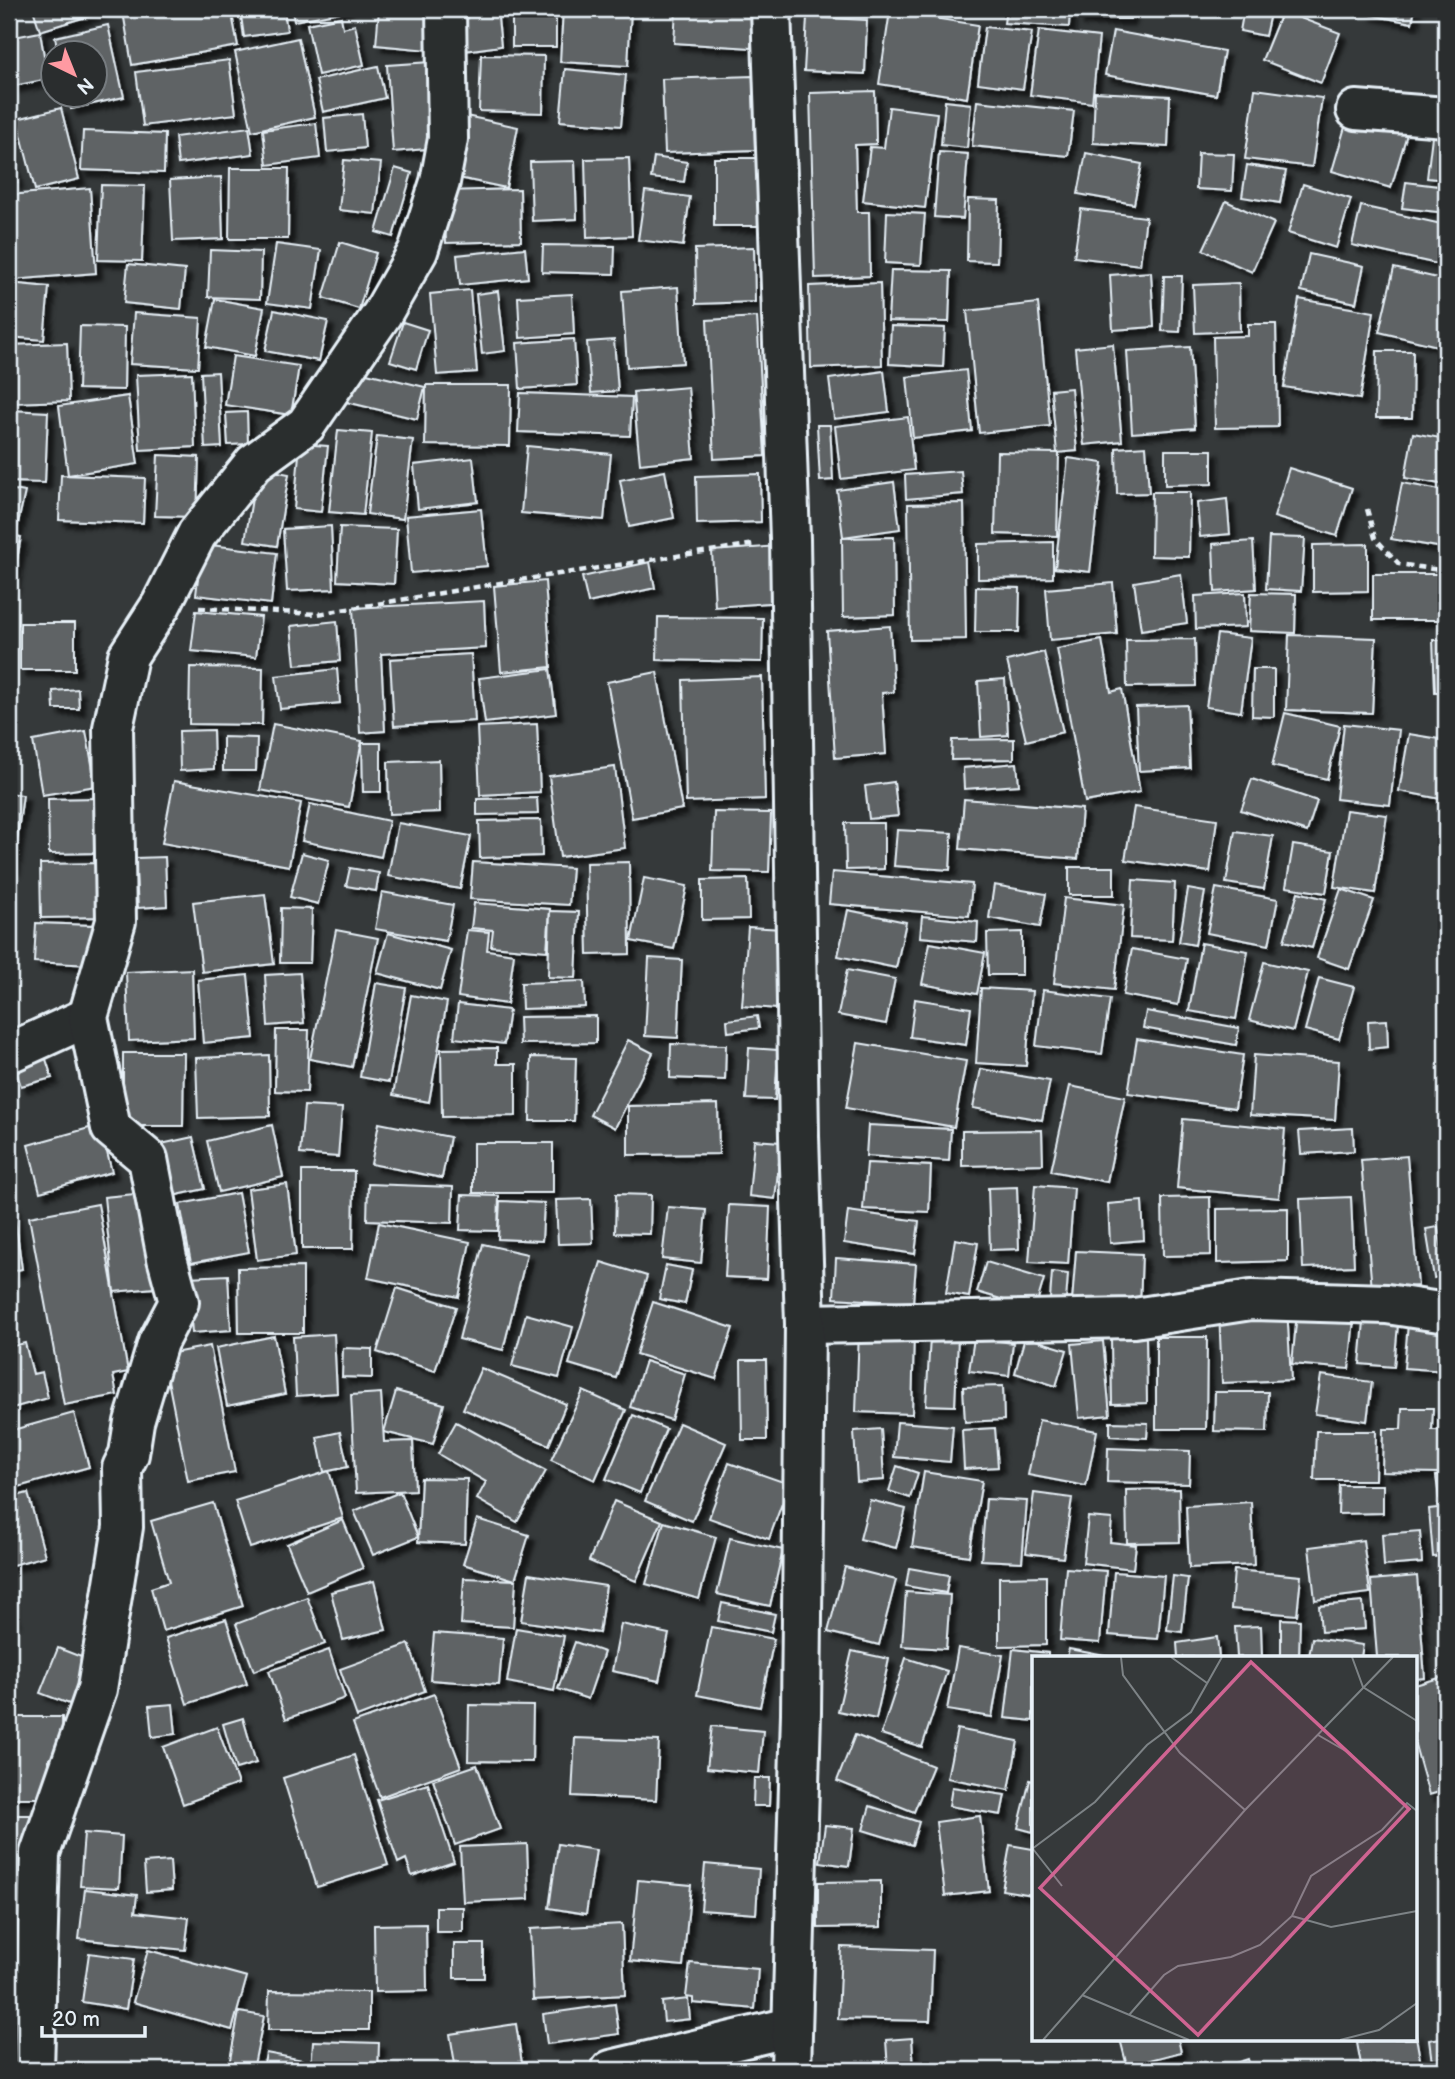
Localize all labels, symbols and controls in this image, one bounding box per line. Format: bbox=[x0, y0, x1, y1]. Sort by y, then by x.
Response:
north arrow bbox=[38, 38, 108, 108]
text: N bbox=[72, 72, 98, 99]
inset map bbox=[1032, 1656, 1416, 2040]
scale bar bbox=[42, 1995, 145, 2039]
text: 20 m bbox=[52, 2007, 100, 2032]

